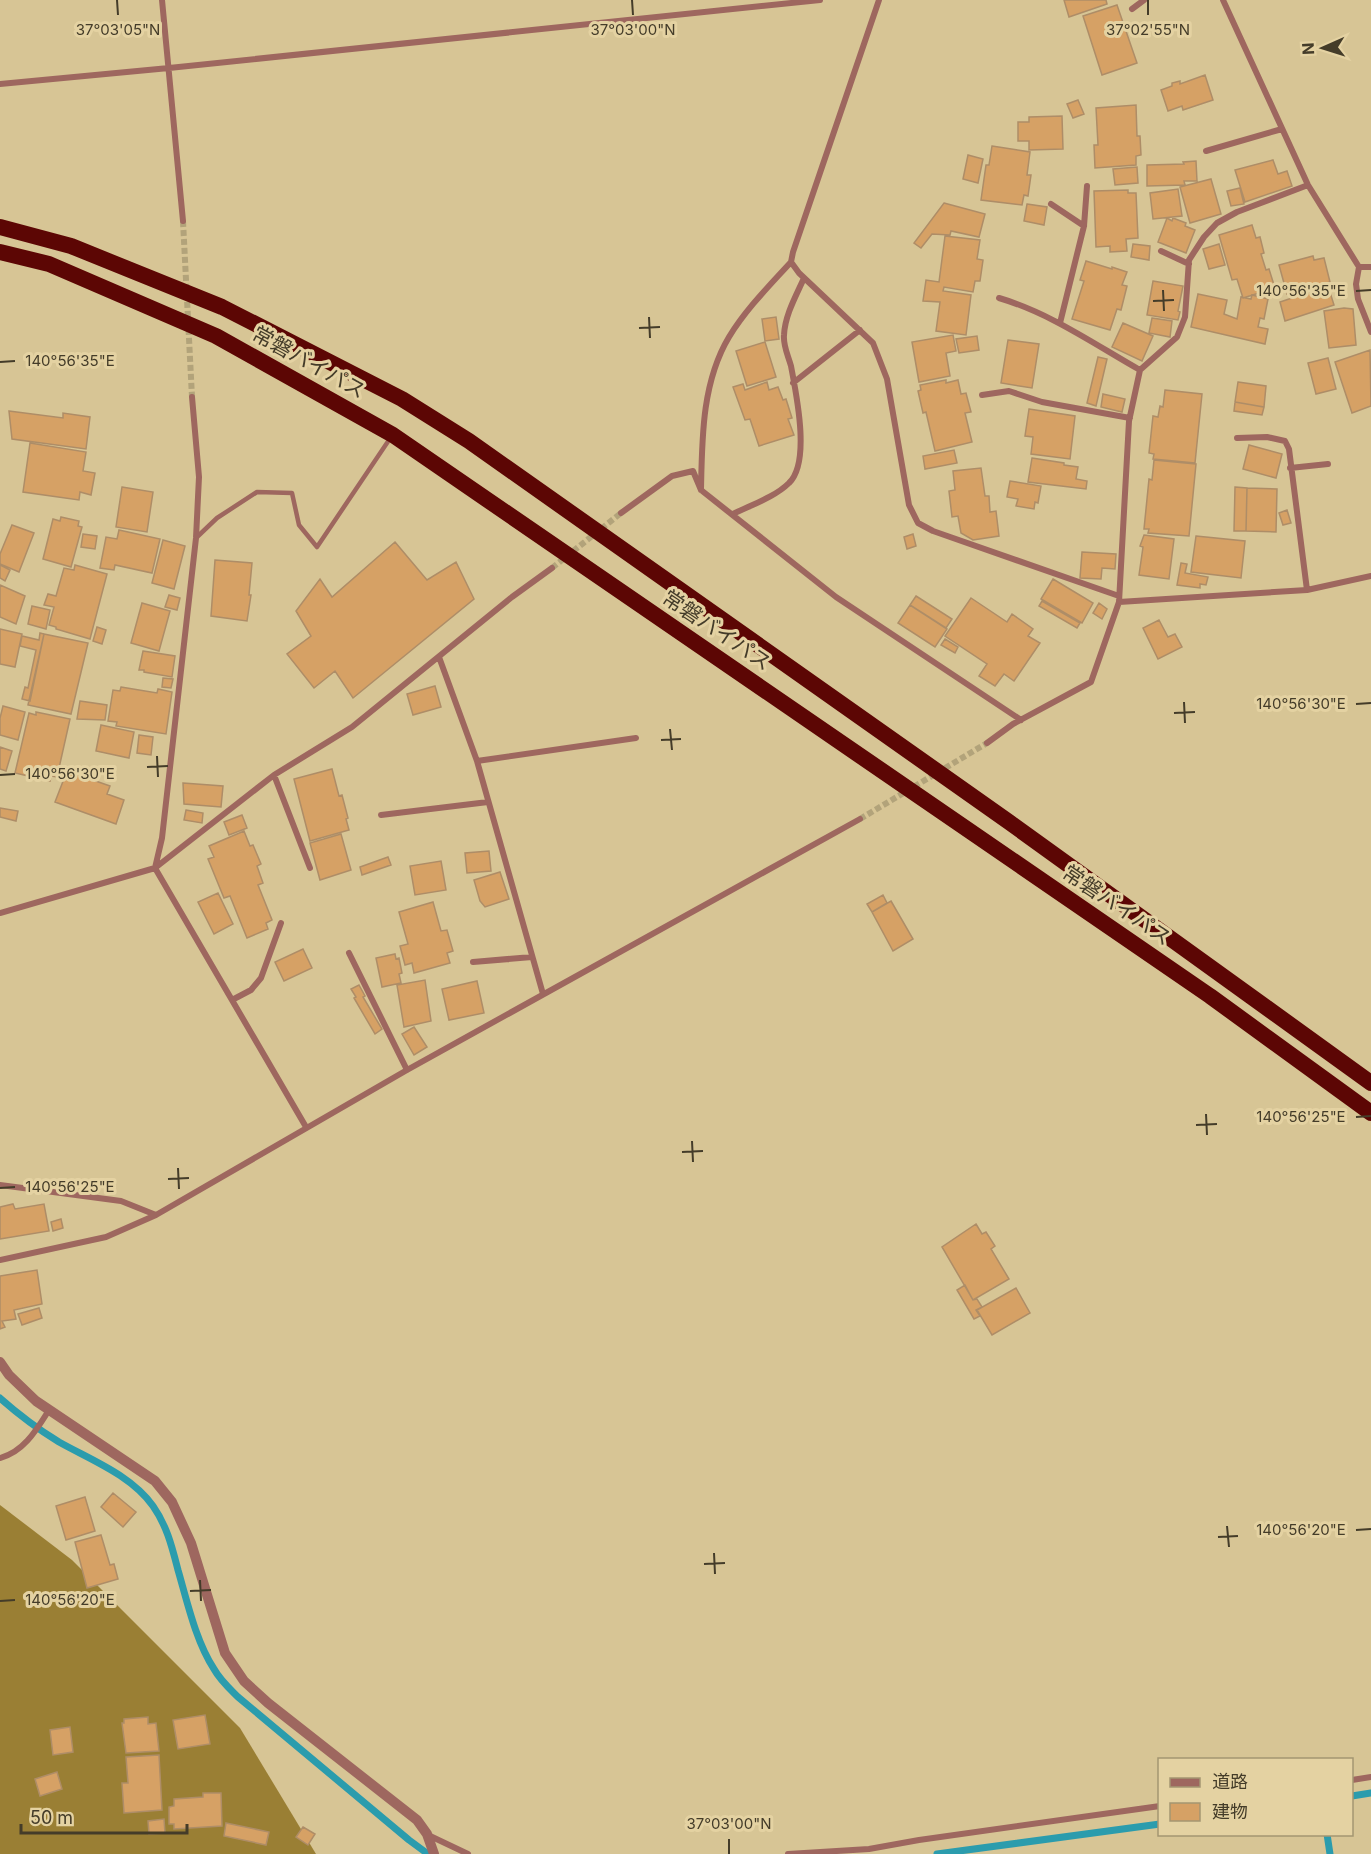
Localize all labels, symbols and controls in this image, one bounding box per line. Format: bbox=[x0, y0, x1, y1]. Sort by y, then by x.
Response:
north arrow bbox=[1293, 18, 1353, 78]
text: 37°03'05"N bbox=[76, 20, 160, 39]
text: 37°03'00"N bbox=[590, 20, 676, 39]
text: 37°02'55"N bbox=[1106, 20, 1190, 39]
text: N bbox=[1298, 42, 1318, 55]
text: 140°56'35"E bbox=[1256, 281, 1346, 300]
street label: 常磐バイパス bbox=[248, 321, 370, 403]
text: 140°56'35"E bbox=[25, 351, 115, 370]
street label: 常磐バイパス bbox=[658, 585, 776, 675]
text: 140°56'30"E bbox=[1256, 694, 1346, 713]
text: 140°56'30"E bbox=[25, 764, 115, 783]
street label: 常磐バイパス bbox=[1058, 860, 1176, 950]
text: 140°56'25"E bbox=[1256, 1107, 1346, 1126]
text: 140°56'25"E bbox=[25, 1177, 115, 1196]
text: 140°56'20"E bbox=[1256, 1520, 1346, 1539]
text: 140°56'20"E bbox=[25, 1590, 115, 1609]
legend bbox=[1158, 1758, 1353, 1836]
text: 道路 bbox=[1212, 1771, 1248, 1792]
scale bar bbox=[21, 1797, 188, 1835]
text: 建物 bbox=[1212, 1801, 1248, 1822]
text: 50 m bbox=[30, 1807, 73, 1828]
text: 37°03'00"N bbox=[686, 1814, 772, 1833]

